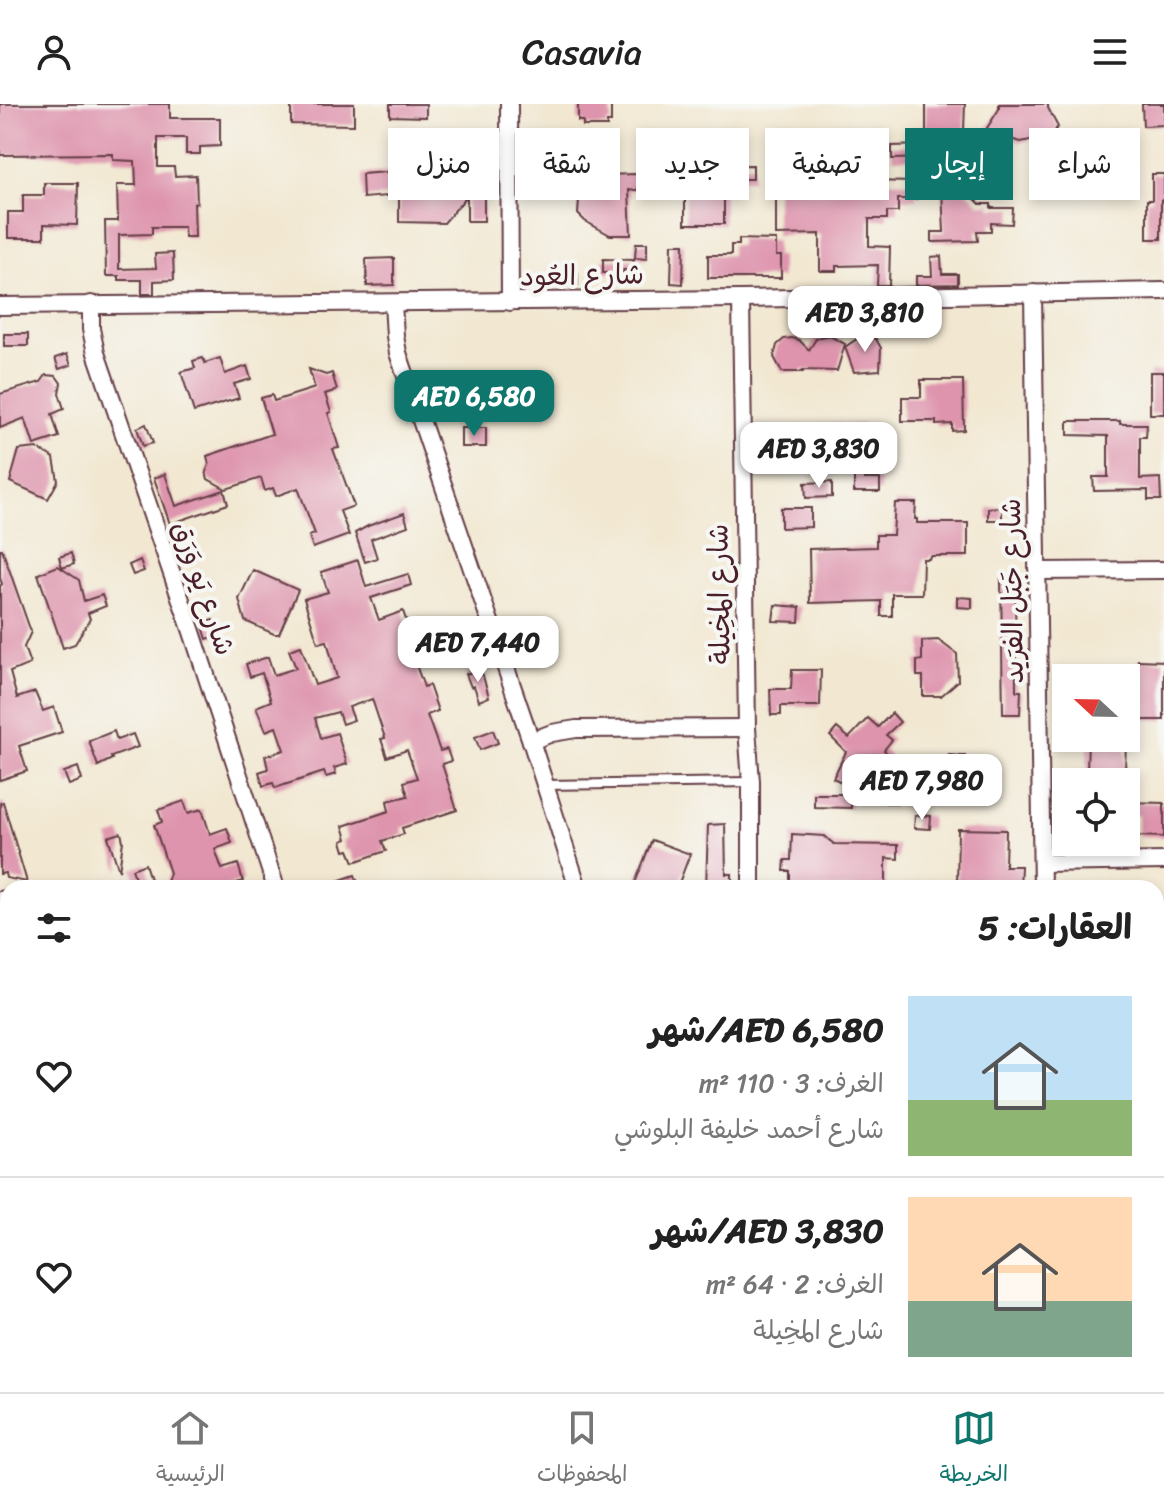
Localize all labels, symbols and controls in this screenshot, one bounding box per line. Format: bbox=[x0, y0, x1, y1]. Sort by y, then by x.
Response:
text: Casavia bbox=[522, 20, 642, 84]
icon: person bbox=[32, 30, 76, 74]
icon: menu bbox=[1088, 30, 1132, 74]
chip: منزل bbox=[388, 128, 499, 200]
chip: شقة bbox=[515, 128, 620, 200]
chip: جديد bbox=[636, 128, 749, 200]
chip: تصفية bbox=[765, 128, 889, 200]
chip: إيجار bbox=[905, 128, 1013, 200]
chip: شراء bbox=[1029, 128, 1140, 200]
street label: شارع العُود bbox=[519, 249, 645, 301]
pin: AED 3,810 bbox=[773, 286, 957, 354]
text: AED 3,810 bbox=[806, 289, 924, 335]
pin: AED 6,580 bbox=[382, 370, 566, 438]
text: AED 6,580 bbox=[412, 373, 536, 419]
pin: AED 3,830 bbox=[727, 422, 911, 490]
text: AED 3,830 bbox=[758, 425, 880, 471]
street label: شارع جَبَل الفرَيد bbox=[986, 498, 1038, 684]
street label: شارع يَو وَرَق bbox=[158, 514, 250, 662]
street label: شارع المخِيلة bbox=[693, 523, 745, 665]
pin: AED 7,440 bbox=[386, 616, 570, 684]
text: AED 7,440 bbox=[416, 619, 540, 665]
north arrow bbox=[1052, 664, 1140, 752]
map controls bbox=[1052, 664, 1140, 856]
pin: AED 7,980 bbox=[830, 754, 1014, 822]
text: AED 7,980 bbox=[860, 757, 984, 803]
button: locate bbox=[1052, 768, 1140, 856]
text: العقارات: 5 bbox=[978, 898, 1132, 958]
icon: filters bbox=[32, 906, 76, 950]
text: AED 6,580/شهر bbox=[649, 1000, 884, 1060]
icon: home bbox=[972, 1028, 1068, 1124]
icon: heart bbox=[32, 1054, 76, 1098]
text: الغرف: 3 · 110 m² bbox=[699, 1060, 884, 1106]
text: شارع أحمد خليفة البلوشي bbox=[614, 1106, 884, 1152]
text: AED 3,830/شهر bbox=[652, 1201, 884, 1261]
icon: home bbox=[972, 1229, 1068, 1325]
icon: heart bbox=[32, 1255, 76, 1299]
text: الغرف: 2 · 64 m² bbox=[706, 1261, 884, 1307]
text: شارع المخِيلة bbox=[753, 1307, 884, 1353]
tab: الرئيسية bbox=[156, 1406, 225, 1493]
tab: المحفوظات bbox=[537, 1406, 628, 1493]
tab: الخريطة bbox=[939, 1406, 1008, 1493]

